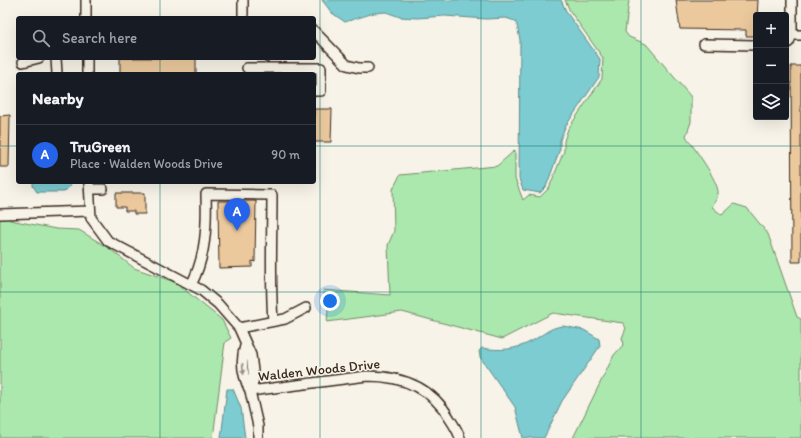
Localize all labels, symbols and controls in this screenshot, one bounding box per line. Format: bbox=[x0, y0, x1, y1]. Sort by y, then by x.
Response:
map controls bbox=[753, 12, 789, 120]
button: + bbox=[753, 12, 789, 48]
search box bbox=[16, 16, 316, 60]
icon: search bbox=[30, 27, 52, 49]
text: Search here bbox=[62, 29, 137, 47]
button: − bbox=[753, 48, 789, 84]
button: layers bbox=[753, 84, 789, 120]
text: Nearby bbox=[32, 88, 84, 108]
text: TruGreen bbox=[70, 138, 130, 156]
text: A bbox=[41, 147, 49, 162]
text: 90 m bbox=[271, 147, 300, 162]
text: Place · Walden Woods Drive bbox=[70, 156, 223, 171]
pin: A bbox=[224, 198, 250, 231]
your location bbox=[320, 291, 340, 311]
street label: Walden Woods Drive bbox=[257, 355, 381, 385]
one-way arrow bbox=[240, 363, 246, 375]

